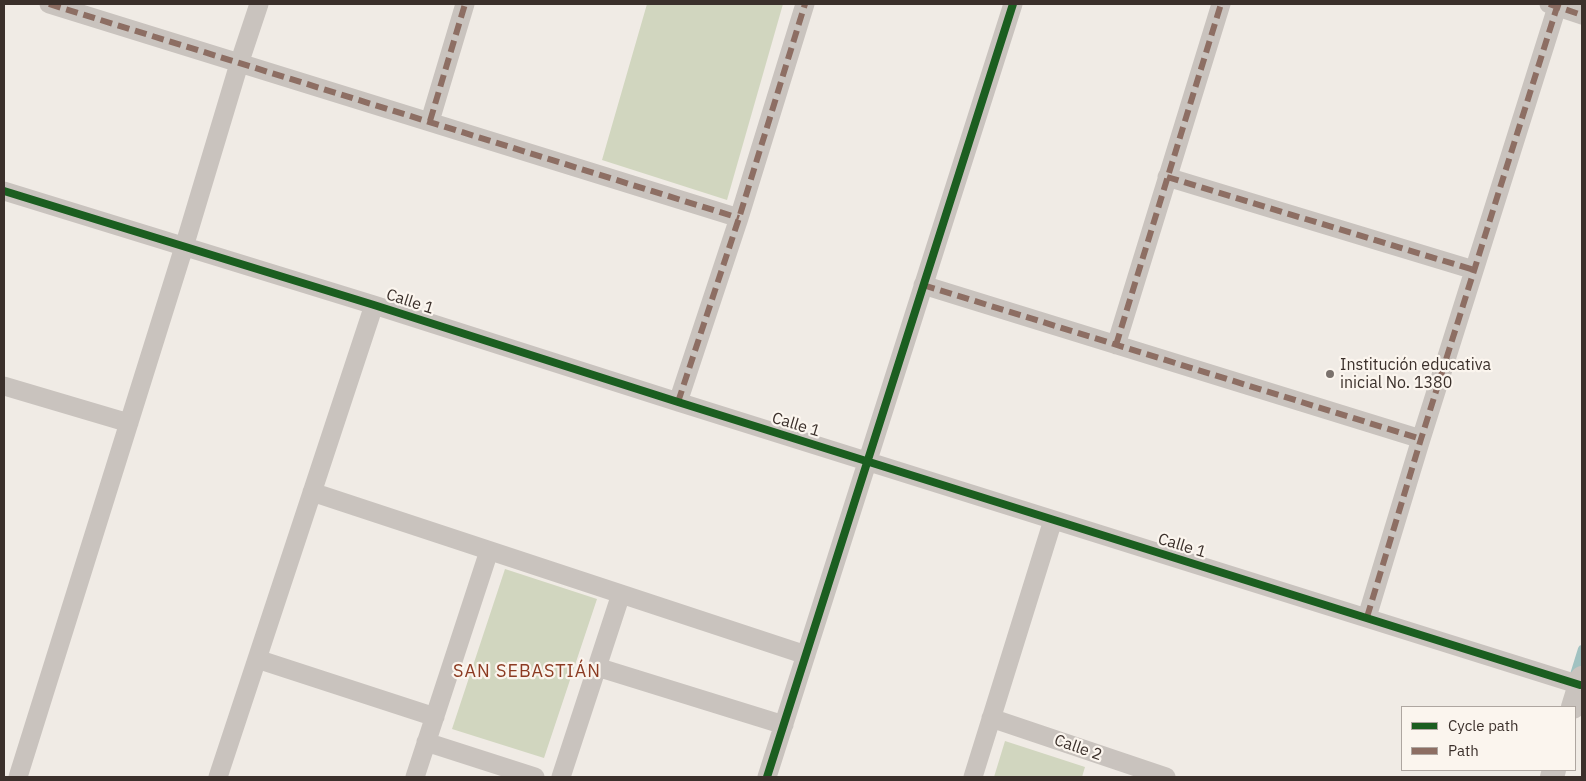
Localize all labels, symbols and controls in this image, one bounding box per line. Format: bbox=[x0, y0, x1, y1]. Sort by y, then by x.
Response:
street label: Calle 1 bbox=[384, 285, 436, 319]
place label: Institución educativa inicial No. 1380 bbox=[1340, 355, 1491, 393]
marker: Institución educativa inicial No. 1380 bbox=[1324, 368, 1336, 380]
street label: Calle 1 bbox=[770, 409, 822, 441]
street label: Calle 1 bbox=[1156, 530, 1208, 562]
district label: SAN SEBASTIÁN bbox=[451, 661, 603, 683]
legend bbox=[1401, 706, 1576, 771]
text: Cycle path bbox=[1448, 716, 1519, 735]
street label: Calle 2 bbox=[1052, 731, 1104, 765]
text: Path bbox=[1448, 741, 1479, 760]

